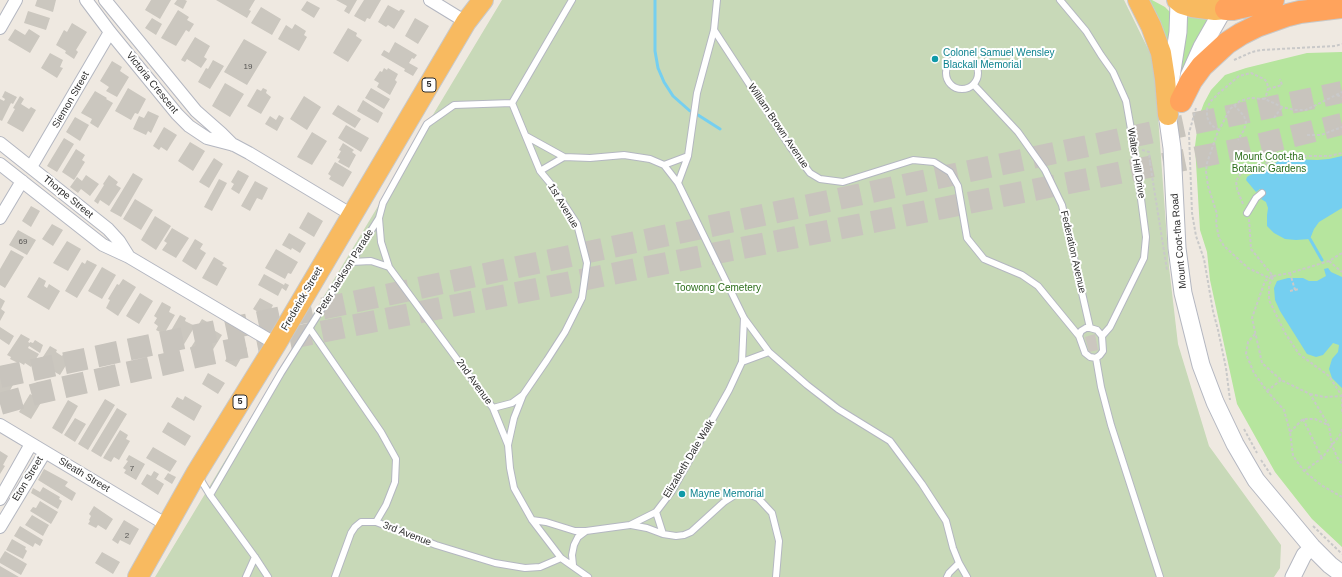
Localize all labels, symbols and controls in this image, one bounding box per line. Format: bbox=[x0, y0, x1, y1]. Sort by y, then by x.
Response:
place label: Colonel Samuel Wensley Blackall Memorial bbox=[943, 47, 1055, 70]
street label: Victoria Crescent bbox=[123, 50, 181, 116]
marker: Colonel Samuel Wensley Blackall Memorial bbox=[930, 54, 940, 64]
house number: 19 bbox=[244, 62, 252, 72]
street label: Siemon Street bbox=[50, 70, 92, 130]
road number: 5 bbox=[422, 78, 436, 92]
street label: William Brown Avenue bbox=[745, 81, 811, 171]
street label: Walter Hill Drive bbox=[1124, 127, 1148, 199]
park label: Mount Coot-tha Botanic Gardens bbox=[1232, 151, 1306, 174]
street label: Thorpe Street bbox=[40, 173, 96, 221]
street label: 1st Avenue bbox=[545, 182, 581, 230]
street label: Mount Coot-tha Road bbox=[1169, 193, 1189, 289]
street label: Federation Avenue bbox=[1058, 210, 1088, 294]
street label: Peter Jackson Parade bbox=[314, 227, 376, 317]
house number: 69 bbox=[19, 237, 27, 247]
street label: Frederick Street bbox=[279, 265, 325, 333]
park label: Toowong Cemetery bbox=[675, 282, 761, 294]
street label: 2nd Avenue bbox=[454, 357, 494, 407]
road number: 5 bbox=[233, 395, 247, 409]
street label: Elizabeth Dale Walk bbox=[661, 418, 717, 500]
street label: Eton Street bbox=[10, 454, 46, 504]
street label: Sleath Street bbox=[56, 455, 112, 495]
house number: 7 bbox=[130, 464, 134, 474]
place label: Mayne Memorial bbox=[690, 488, 764, 500]
marker: Mayne Memorial bbox=[677, 489, 687, 499]
street label: 3rd Avenue bbox=[381, 519, 433, 549]
house number: 2 bbox=[125, 531, 129, 541]

